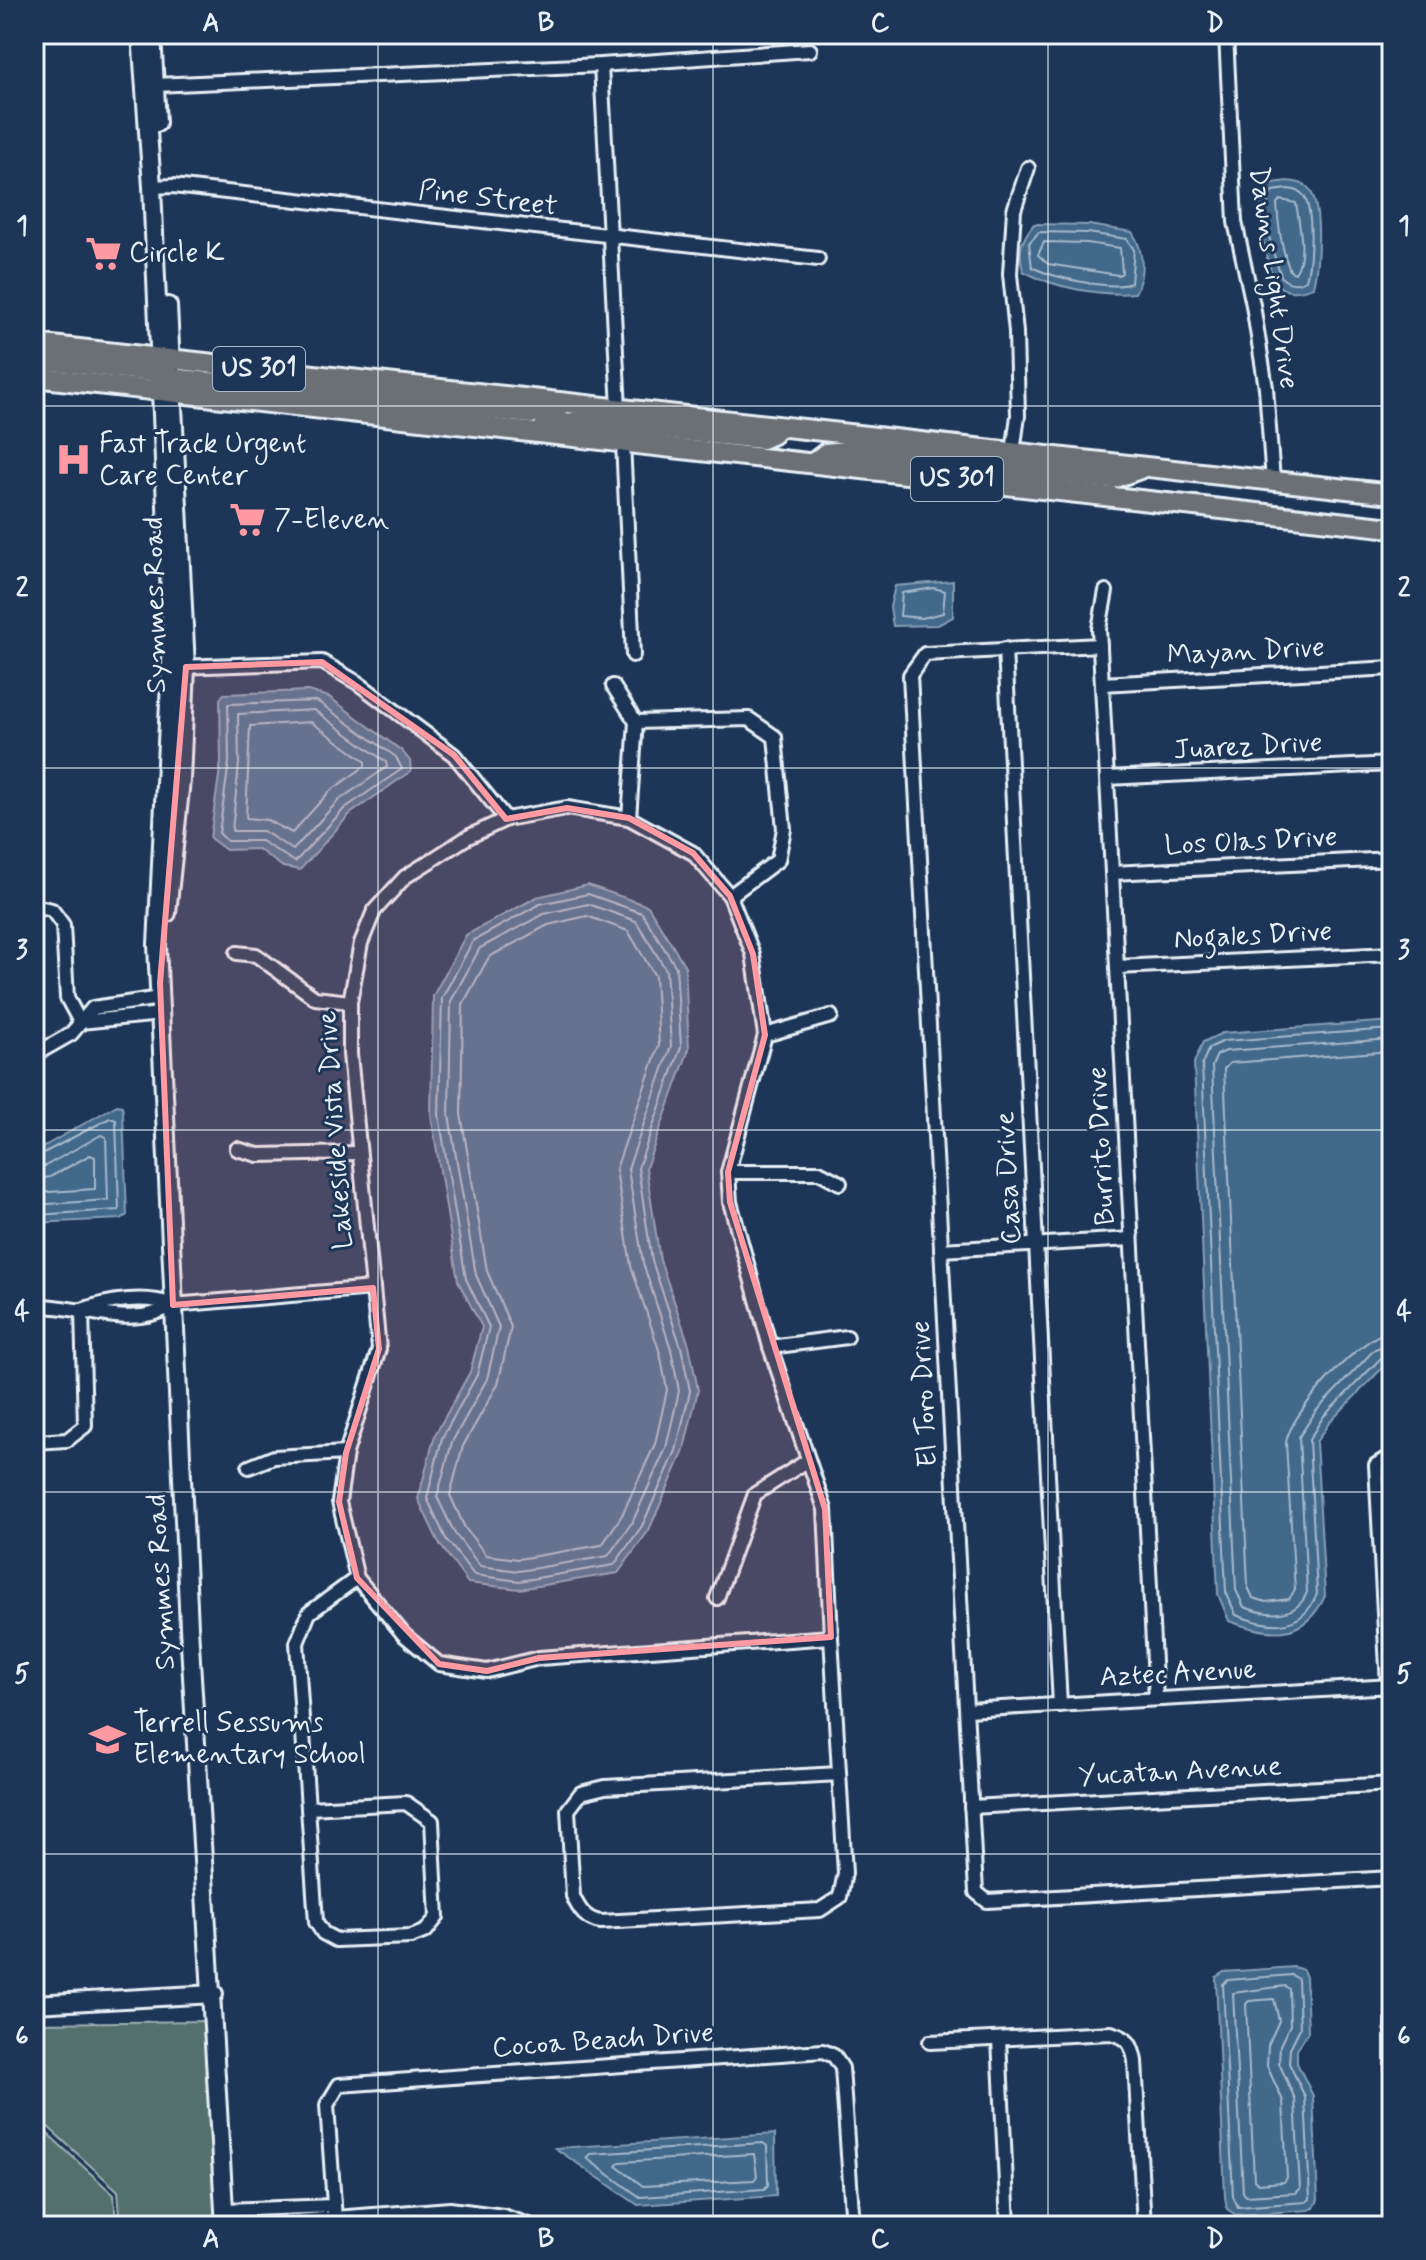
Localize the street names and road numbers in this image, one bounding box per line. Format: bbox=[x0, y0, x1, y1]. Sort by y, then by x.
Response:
street label: Dawns Light Drive bbox=[1237, 164, 1307, 392]
street label: Pine Street bbox=[416, 172, 560, 226]
road number: US 301 bbox=[213, 347, 305, 391]
road number: US 301 bbox=[911, 457, 1003, 501]
street label: Symmes Road bbox=[136, 516, 176, 694]
street label: Mayan Drive bbox=[1166, 629, 1326, 675]
street label: Juarez Drive bbox=[1173, 725, 1323, 769]
street label: Los Olas Drive bbox=[1164, 819, 1338, 865]
street label: Nogales Drive bbox=[1173, 913, 1333, 962]
street label: Lakeside Vista Drive bbox=[309, 1009, 363, 1251]
street label: Burrito Drive bbox=[1079, 1066, 1125, 1226]
street label: Casa Drive bbox=[987, 1110, 1031, 1246]
street label: El Toro Drive bbox=[903, 1320, 947, 1468]
street label: Symmes Road bbox=[139, 1493, 185, 1671]
street label: Aztec Avenue bbox=[1099, 1651, 1257, 1697]
street label: Yucatan Avenue bbox=[1077, 1748, 1283, 1796]
street label: Cocoa Beach Drive bbox=[491, 2015, 715, 2067]

